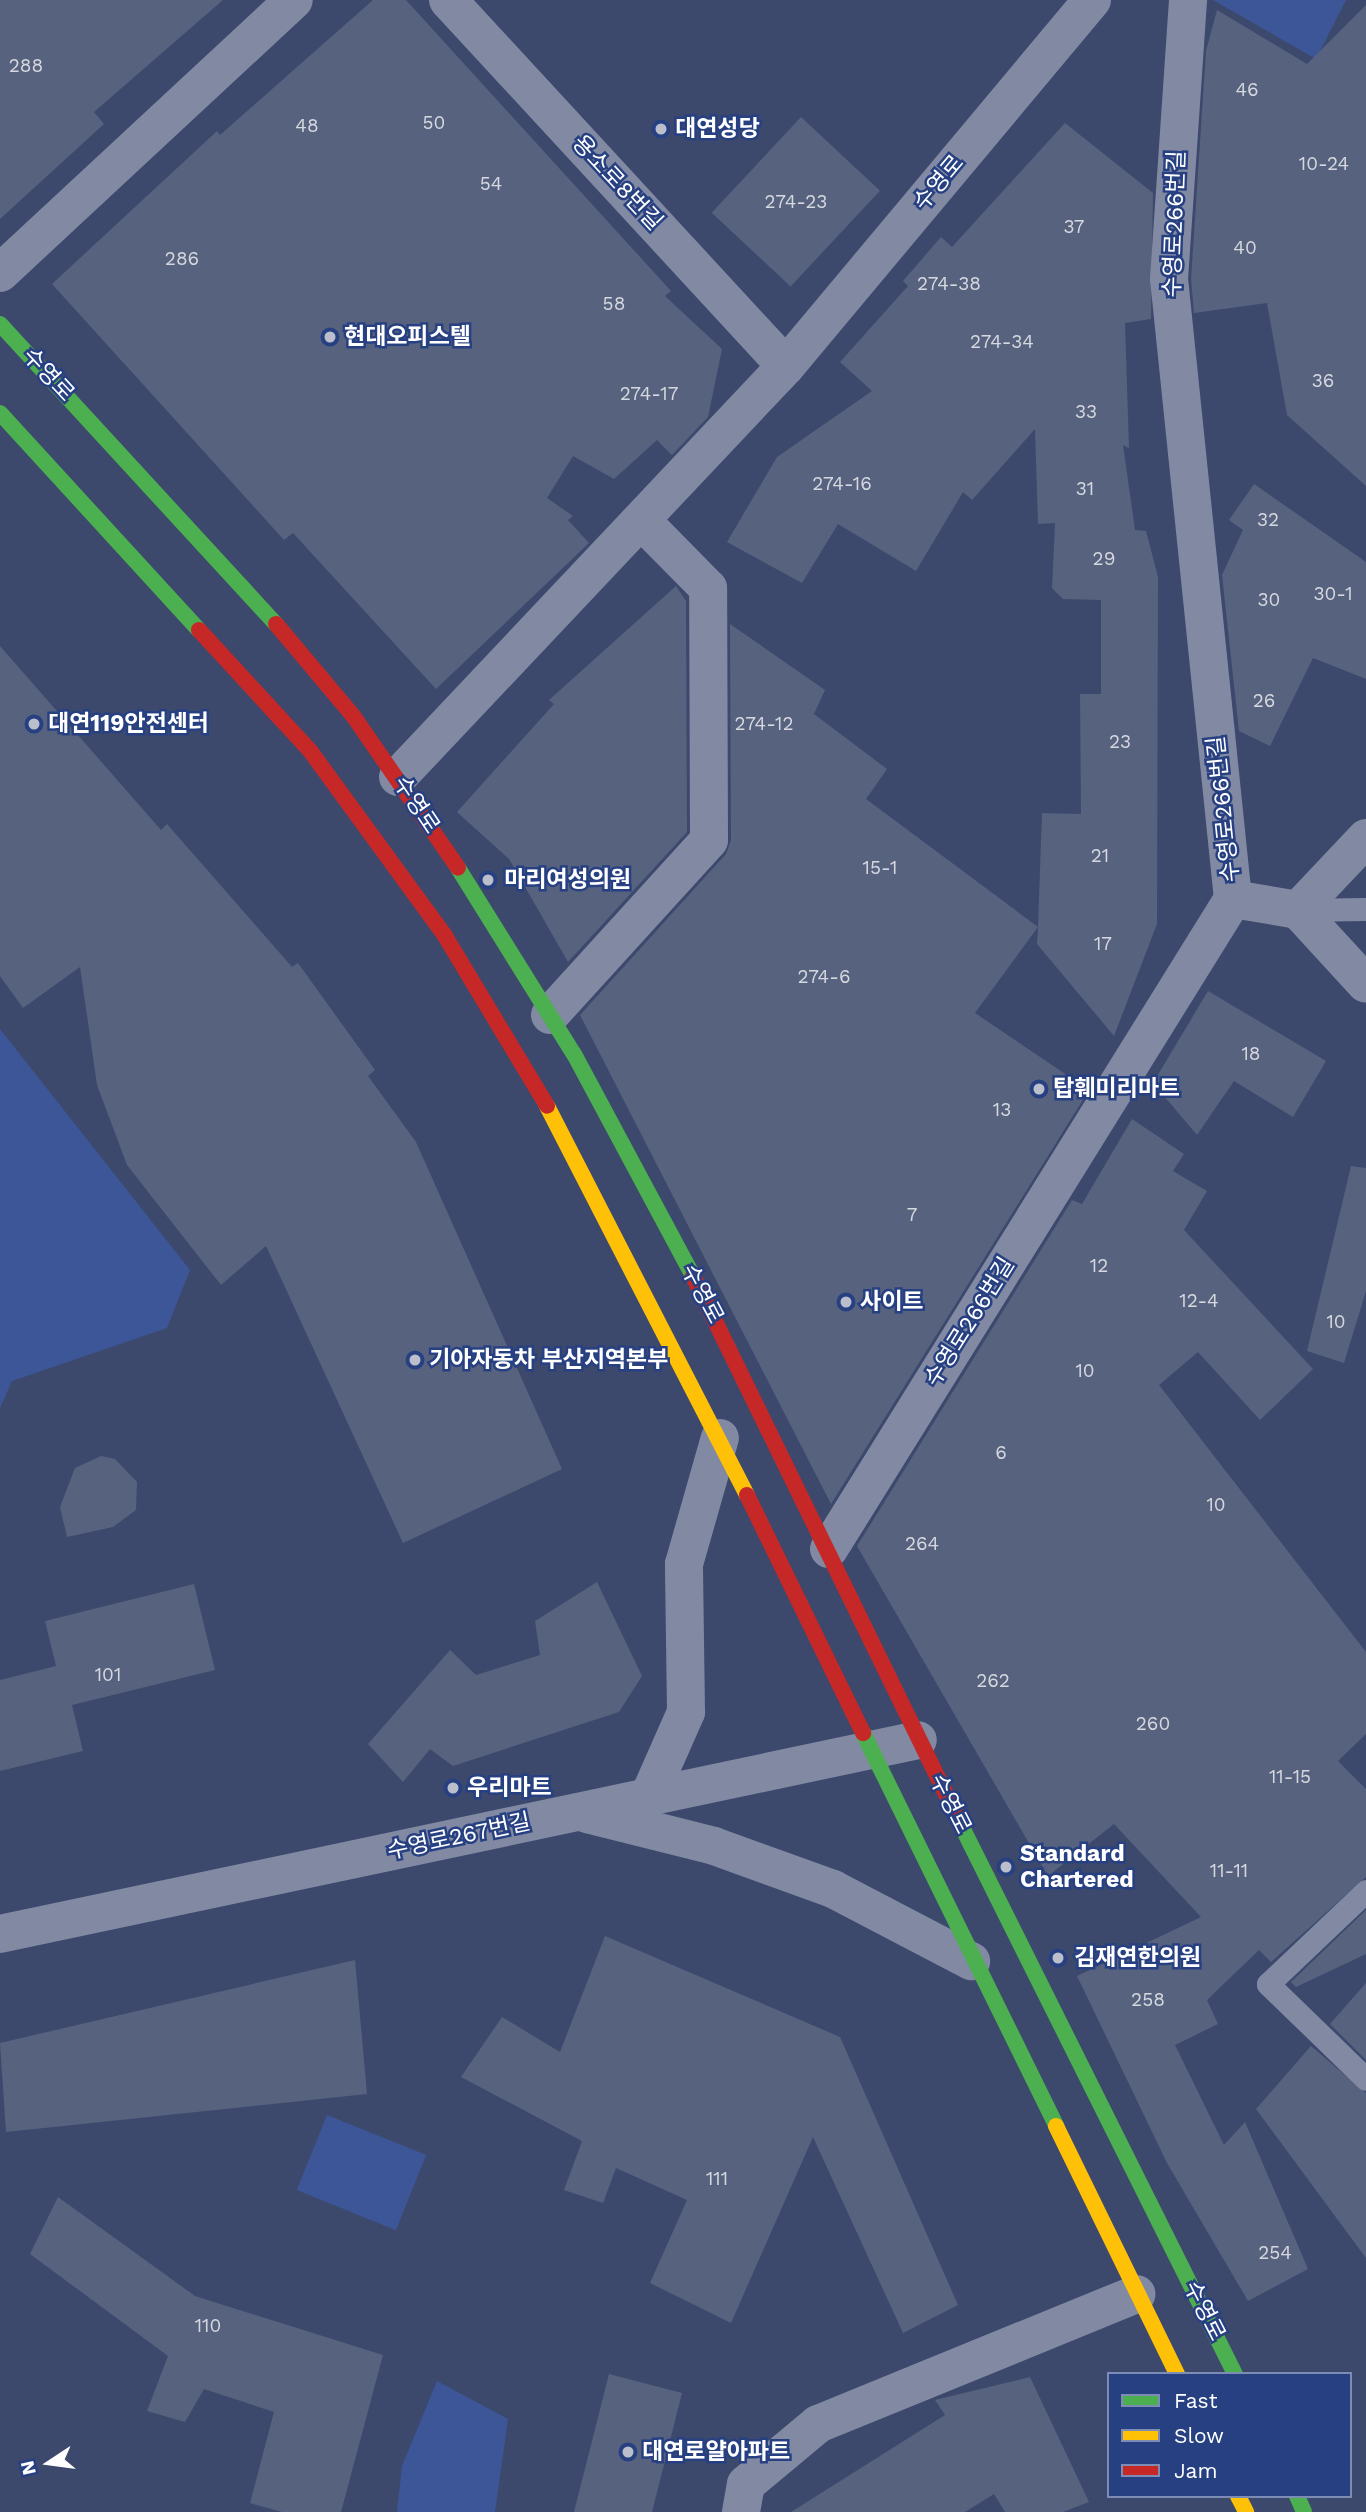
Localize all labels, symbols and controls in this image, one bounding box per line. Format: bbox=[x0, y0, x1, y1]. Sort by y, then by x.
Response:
house number: 288 bbox=[9, 55, 43, 77]
house number: 46 bbox=[1235, 79, 1259, 101]
house number: 50 bbox=[423, 112, 445, 134]
house number: 48 bbox=[295, 115, 319, 137]
place label: 대연성당 bbox=[675, 115, 760, 143]
marker: 대연성당 bbox=[653, 121, 669, 137]
street label: 용소로8번길 bbox=[566, 130, 668, 236]
street label: 수영로 bbox=[908, 150, 970, 216]
street label: 수영로266번길 bbox=[1159, 150, 1191, 298]
house number: 10-24 bbox=[1299, 153, 1349, 175]
house number: 54 bbox=[480, 173, 502, 195]
house number: 274-23 bbox=[765, 191, 827, 213]
house number: 37 bbox=[1064, 216, 1084, 238]
house number: 40 bbox=[1233, 237, 1257, 259]
house number: 286 bbox=[165, 248, 199, 270]
house number: 274-38 bbox=[917, 273, 981, 295]
house number: 58 bbox=[603, 293, 625, 315]
place label: 현대오피스텔 bbox=[344, 323, 471, 351]
marker: 현대오피스텔 bbox=[322, 329, 338, 345]
house number: 274-34 bbox=[970, 331, 1034, 353]
street label: 수영로 bbox=[16, 342, 80, 408]
house number: 36 bbox=[1312, 370, 1334, 392]
house number: 274-17 bbox=[620, 383, 678, 405]
house number: 33 bbox=[1075, 401, 1097, 423]
house number: 274-16 bbox=[812, 473, 872, 495]
house number: 31 bbox=[1076, 478, 1094, 500]
house number: 32 bbox=[1257, 509, 1279, 531]
house number: 29 bbox=[1093, 548, 1115, 570]
house number: 30-1 bbox=[1313, 583, 1353, 605]
house number: 30 bbox=[1258, 589, 1280, 611]
house number: 26 bbox=[1253, 690, 1275, 712]
place label: 대연119안전센터 bbox=[48, 710, 209, 738]
house number: 274-12 bbox=[734, 713, 794, 735]
marker: 대연119안전센터 bbox=[26, 716, 42, 732]
house number: 23 bbox=[1109, 731, 1131, 753]
street label: 수영로266번길 bbox=[1203, 734, 1245, 884]
street label: 수영로 bbox=[387, 771, 445, 839]
house number: 21 bbox=[1091, 845, 1109, 867]
house number: 15-1 bbox=[863, 857, 897, 879]
place label: 마리여성의원 bbox=[504, 866, 631, 894]
marker: 마리여성의원 bbox=[478, 870, 498, 890]
house number: 17 bbox=[1094, 933, 1112, 955]
house number: 274-6 bbox=[798, 966, 850, 988]
house number: 18 bbox=[1241, 1043, 1261, 1065]
place label: 탑훼미리마트 bbox=[1053, 1075, 1180, 1103]
marker: 탑훼미리마트 bbox=[1031, 1081, 1047, 1097]
house number: 13 bbox=[993, 1099, 1011, 1121]
house number: 7 bbox=[907, 1204, 917, 1226]
street label: 수영로266번길 bbox=[919, 1252, 1021, 1392]
house number: 12 bbox=[1090, 1255, 1108, 1277]
street label: 수영로 bbox=[675, 1259, 729, 1329]
place label: 사이트 bbox=[860, 1288, 923, 1316]
house number: 12-4 bbox=[1179, 1290, 1219, 1312]
marker: 사이트 bbox=[838, 1294, 854, 1310]
house number: 10 bbox=[1326, 1311, 1346, 1333]
place label: 기아자동차 부산지역본부 bbox=[429, 1346, 668, 1374]
marker: 기아자동차 부산지역본부 bbox=[407, 1352, 423, 1368]
house number: 10 bbox=[1075, 1360, 1095, 1382]
house number: 6 bbox=[995, 1442, 1007, 1464]
house number: 10 bbox=[1206, 1494, 1226, 1516]
house number: 264 bbox=[905, 1533, 939, 1555]
house number: 101 bbox=[95, 1664, 121, 1686]
house number: 262 bbox=[976, 1670, 1010, 1692]
house number: 260 bbox=[1136, 1713, 1170, 1735]
house number: 11-15 bbox=[1269, 1766, 1311, 1788]
street label: 수영로 bbox=[923, 1769, 977, 1839]
place label: 우리마트 bbox=[467, 1774, 552, 1802]
marker: 우리마트 bbox=[445, 1780, 461, 1796]
street label: 수영로267번길 bbox=[385, 1808, 533, 1866]
place label: Standard Chartered bbox=[1020, 1840, 1134, 1894]
marker: Standard Chartered bbox=[998, 1859, 1014, 1875]
house number: 11-11 bbox=[1210, 1860, 1248, 1882]
place label: 김재연한의원 bbox=[1074, 1944, 1201, 1972]
marker: 김재연한의원 bbox=[1048, 1948, 1068, 1968]
house number: 258 bbox=[1131, 1989, 1165, 2011]
house number: 111 bbox=[706, 2168, 728, 2190]
house number: 254 bbox=[1258, 2242, 1292, 2264]
street label: 수영로 bbox=[1177, 2276, 1231, 2346]
house number: 110 bbox=[195, 2315, 221, 2337]
legend bbox=[1107, 2372, 1352, 2498]
text: Fast bbox=[1174, 2388, 1218, 2413]
text: Slow bbox=[1174, 2423, 1224, 2448]
north arrow bbox=[14, 2428, 84, 2498]
place label: 대연로얄아파트 bbox=[642, 2438, 790, 2466]
marker: 대연로얄아파트 bbox=[620, 2444, 636, 2460]
text: N bbox=[15, 2458, 41, 2477]
text: Jam bbox=[1174, 2458, 1217, 2483]

